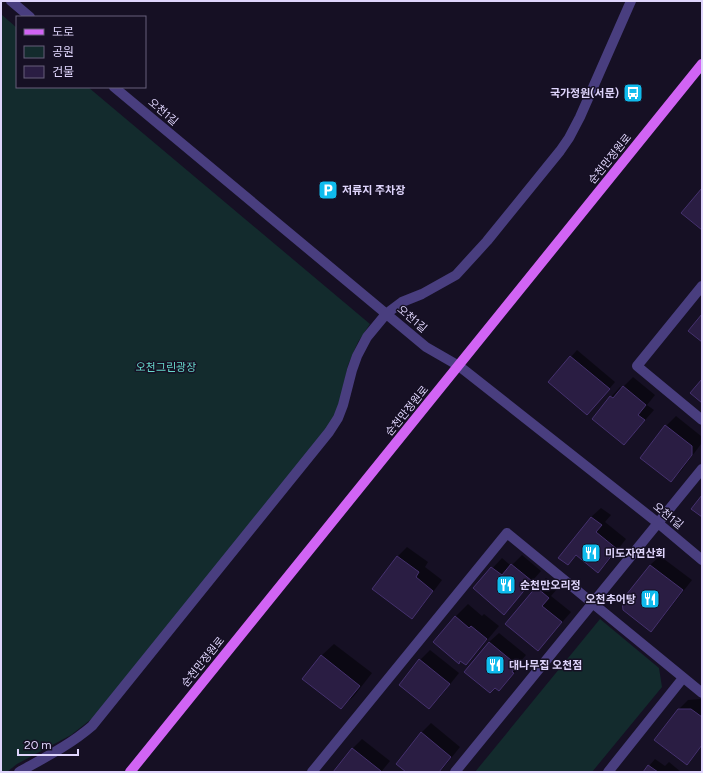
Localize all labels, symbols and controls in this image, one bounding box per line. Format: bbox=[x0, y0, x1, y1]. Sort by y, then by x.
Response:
legend bbox=[16, 16, 146, 88]
text: 도로 bbox=[52, 25, 74, 39]
text: 공원 bbox=[52, 45, 74, 59]
text: 건물 bbox=[52, 65, 74, 79]
bus stop icon: 국가정원(서문) bbox=[622, 82, 644, 104]
place label: 국가정원(서문) bbox=[550, 87, 619, 100]
street label: 오천1길 bbox=[145, 96, 181, 128]
street label: 순천만정원로 bbox=[586, 131, 634, 187]
parking icon: 저류지 주차장 bbox=[317, 179, 339, 201]
place label: 저류지 주차장 bbox=[342, 184, 405, 197]
street label: 오천1길 bbox=[394, 303, 430, 335]
park label: 오천그린광장 bbox=[136, 361, 196, 374]
street label: 순천만정원로 bbox=[383, 383, 431, 439]
street label: 오천1길 bbox=[650, 500, 686, 532]
restaurant icon: 미도자연산회 bbox=[580, 542, 602, 564]
place label: 미도자연산회 bbox=[605, 547, 666, 560]
restaurant icon: 순천만오리정 bbox=[495, 574, 517, 596]
place label: 순천만오리정 bbox=[520, 579, 581, 592]
restaurant icon: 오천추어탕 bbox=[639, 588, 661, 610]
place label: 오천추어탕 bbox=[585, 593, 636, 606]
street label: 순천만정원로 bbox=[179, 634, 227, 690]
restaurant icon: 대나무집 오천점 bbox=[484, 654, 506, 676]
place label: 대나무집 오천점 bbox=[509, 659, 582, 672]
scale bar bbox=[18, 731, 78, 757]
text: 20 m bbox=[24, 738, 52, 752]

